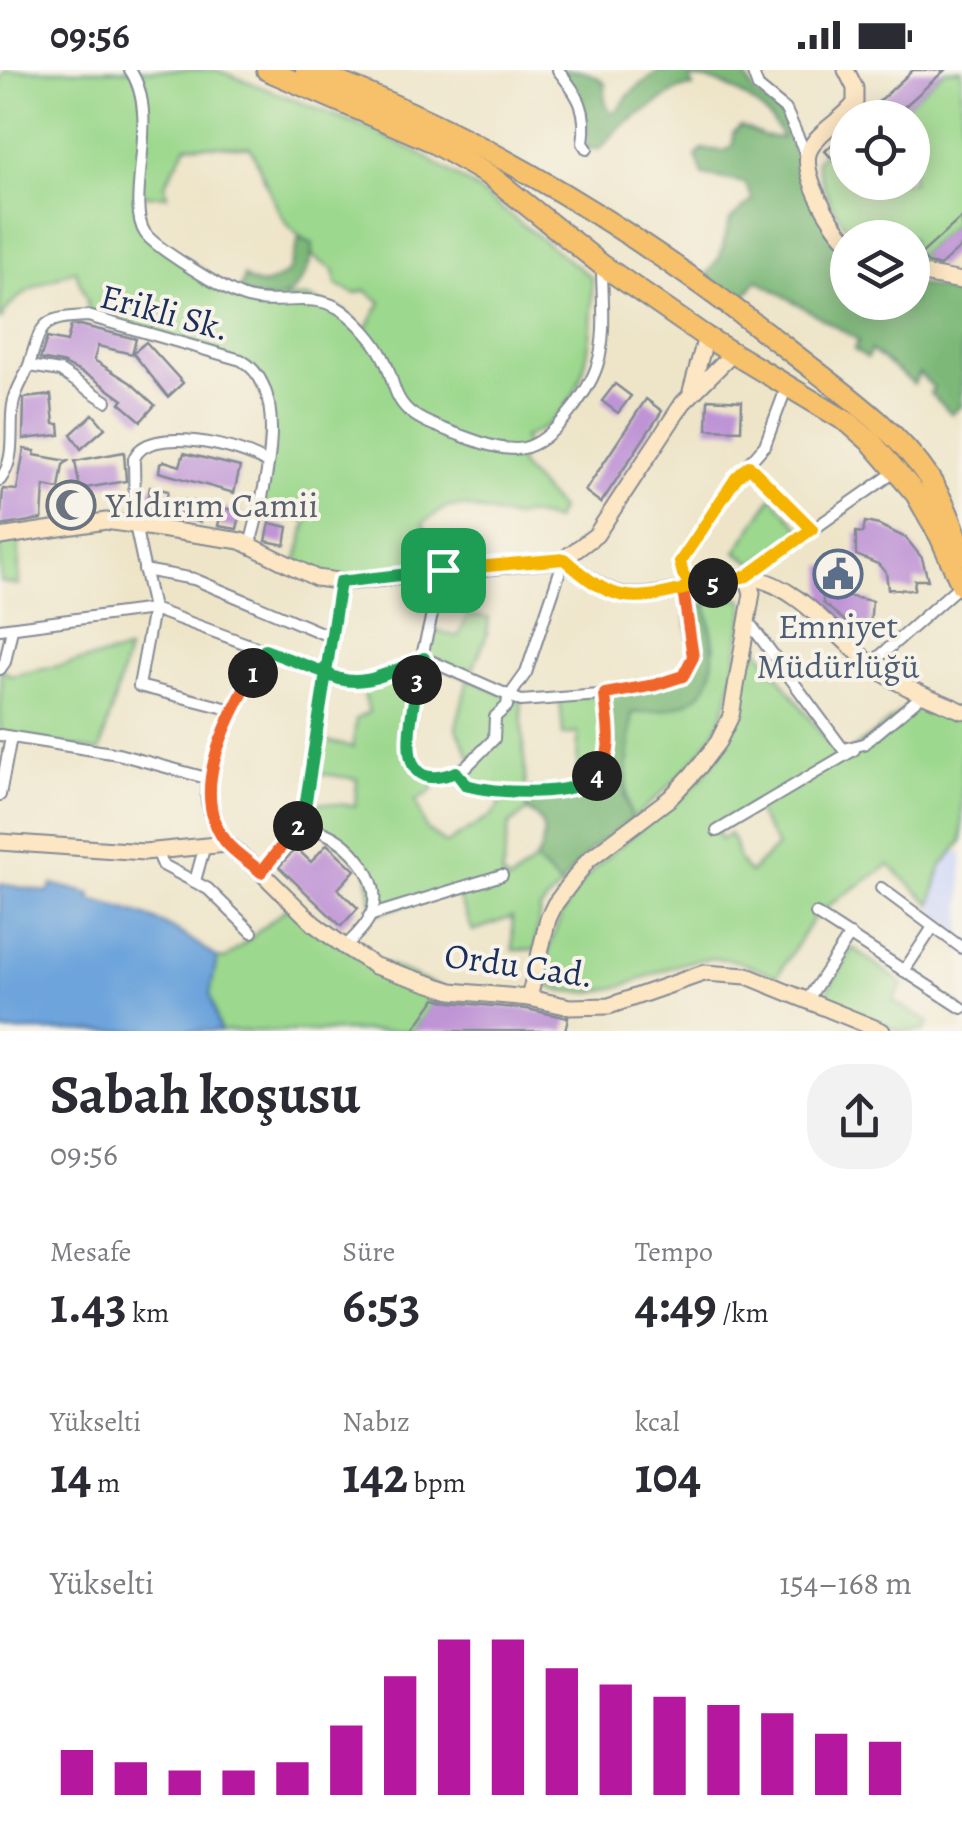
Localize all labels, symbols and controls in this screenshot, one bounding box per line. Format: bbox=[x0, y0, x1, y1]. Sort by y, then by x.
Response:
text: 09:56 bbox=[50, 9, 130, 61]
map controls bbox=[830, 100, 930, 320]
button: locate bbox=[830, 100, 930, 200]
button: layers bbox=[830, 220, 930, 320]
street label: Erikli Sk. bbox=[95, 272, 235, 352]
mosque icon: Yıldırım Camii bbox=[45, 479, 97, 531]
place label: Yıldırım Camii bbox=[105, 481, 318, 529]
pin bbox=[401, 528, 486, 613]
icon: arrive bbox=[416, 543, 471, 598]
public building icon: Emniyet Müdürlüğü bbox=[812, 548, 864, 600]
pin: 5 bbox=[688, 558, 738, 608]
text: 5 bbox=[707, 564, 719, 602]
place label: Emniyet Müdürlüğü bbox=[757, 602, 920, 690]
pin: 1 bbox=[228, 648, 278, 698]
text: 1 bbox=[248, 654, 258, 692]
pin: 3 bbox=[392, 655, 442, 705]
text: 3 bbox=[411, 661, 423, 699]
pin: 4 bbox=[572, 751, 622, 801]
text: 4 bbox=[590, 757, 604, 795]
pin: 2 bbox=[273, 801, 323, 851]
text: 2 bbox=[291, 807, 305, 845]
street label: Ordu Cad. bbox=[442, 931, 596, 999]
text: Sabah koşusu bbox=[50, 1057, 360, 1132]
button: share bbox=[807, 1064, 912, 1169]
text: 09:56 bbox=[50, 1132, 118, 1176]
text: Mesafe bbox=[50, 1233, 131, 1271]
text: Süre bbox=[342, 1233, 395, 1271]
text: Tempo bbox=[635, 1233, 713, 1271]
text: 1.43 bbox=[50, 1271, 127, 1339]
text: 6:53 bbox=[342, 1271, 420, 1339]
text: 4:49 bbox=[635, 1271, 717, 1339]
text: km bbox=[127, 1294, 169, 1332]
text: /km bbox=[717, 1294, 769, 1332]
text: Yükselti bbox=[50, 1403, 141, 1441]
text: Nabız bbox=[342, 1403, 410, 1441]
text: kcal bbox=[635, 1403, 680, 1441]
text: 14 bbox=[50, 1441, 91, 1509]
text: 142 bbox=[342, 1441, 408, 1509]
text: 104 bbox=[635, 1441, 701, 1509]
text: m bbox=[91, 1464, 120, 1502]
text: bpm bbox=[408, 1464, 466, 1502]
text: Yükselti bbox=[50, 1561, 154, 1605]
text: 154–168 m bbox=[779, 1561, 912, 1605]

